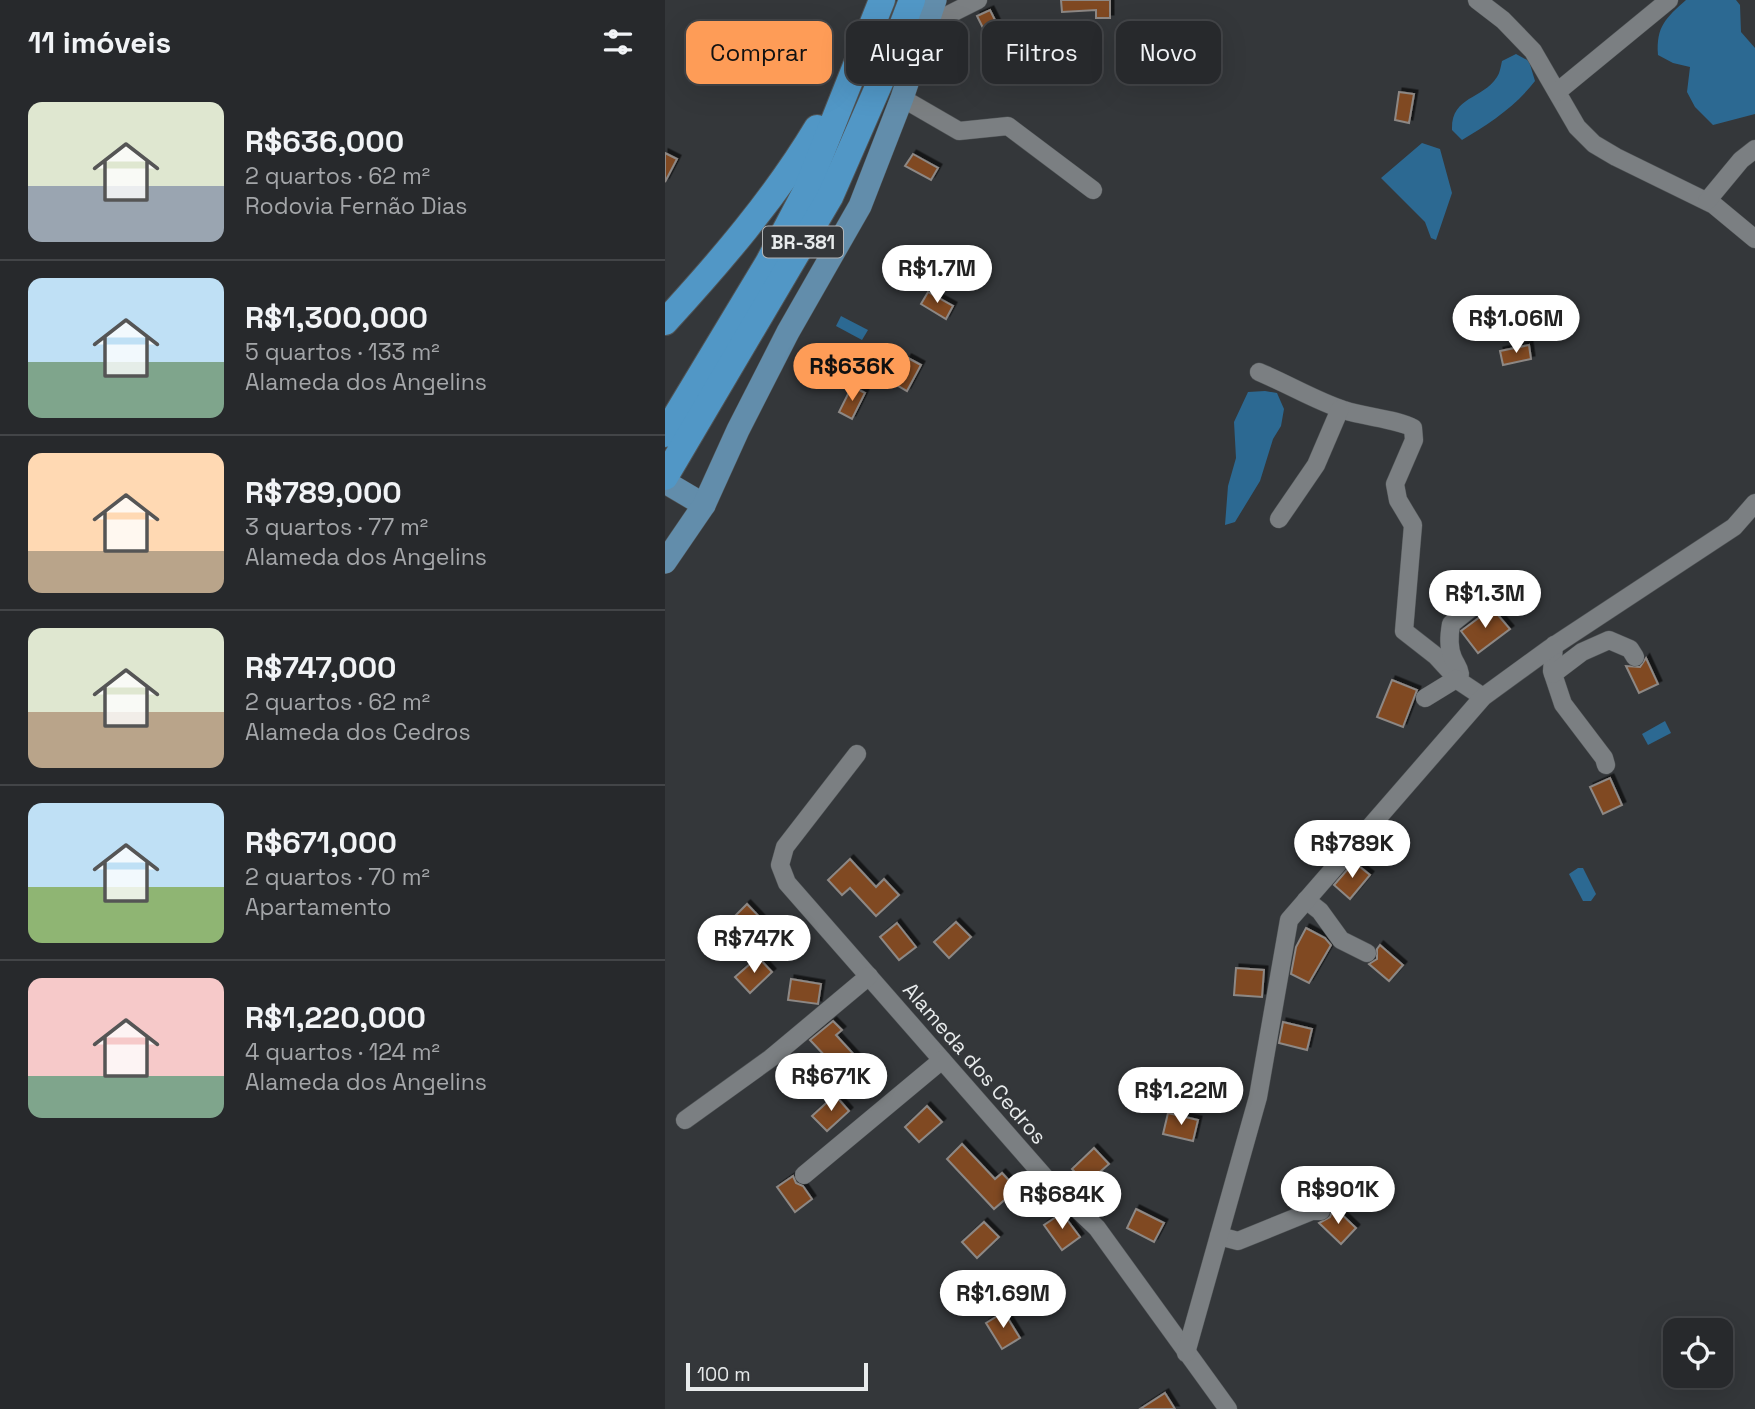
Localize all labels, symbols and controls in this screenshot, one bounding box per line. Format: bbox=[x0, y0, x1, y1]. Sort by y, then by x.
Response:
chip: Comprar bbox=[686, 21, 832, 84]
chip: Alugar bbox=[846, 21, 968, 84]
chip: Filtros bbox=[982, 21, 1102, 84]
chip: Novo bbox=[1116, 21, 1221, 84]
text: 11 imóveis bbox=[28, 23, 171, 62]
icon: filters bbox=[599, 23, 637, 61]
text: R$636,000 bbox=[245, 122, 404, 161]
icon: home bbox=[84, 130, 168, 214]
text: 2 quartos · 62 m² bbox=[245, 161, 430, 191]
text: Rodovia Fernão Dias bbox=[245, 191, 467, 221]
road number: BR-381 bbox=[763, 226, 843, 258]
pin: R$1.7M bbox=[880, 246, 994, 305]
text: R$1.7M bbox=[898, 253, 976, 283]
pin: R$1.06M bbox=[1451, 296, 1581, 355]
text: R$1,300,000 bbox=[245, 298, 428, 337]
text: R$1.06M bbox=[1469, 303, 1563, 333]
icon: home bbox=[84, 306, 168, 390]
text: 5 quartos · 133 m² bbox=[245, 337, 440, 367]
pin: R$636K bbox=[795, 344, 909, 403]
text: R$636K bbox=[809, 351, 895, 381]
text: Alameda dos Angelins bbox=[245, 367, 487, 397]
text: R$789,000 bbox=[245, 473, 402, 512]
icon: home bbox=[84, 481, 168, 565]
text: 3 quartos · 77 m² bbox=[245, 512, 428, 542]
text: Alameda dos Angelins bbox=[245, 542, 487, 572]
pin: R$1.3M bbox=[1428, 570, 1542, 630]
text: R$1.3M bbox=[1445, 578, 1525, 608]
text: R$747,000 bbox=[245, 648, 397, 687]
icon: home bbox=[84, 656, 168, 740]
text: 2 quartos · 62 m² bbox=[245, 687, 430, 717]
text: Alameda dos Cedros bbox=[245, 717, 471, 747]
pin: R$789K bbox=[1295, 820, 1409, 880]
text: R$671,000 bbox=[245, 823, 397, 862]
text: R$789K bbox=[1310, 828, 1394, 858]
icon: home bbox=[84, 831, 168, 915]
text: 2 quartos · 70 m² bbox=[245, 862, 430, 892]
text: Apartamento bbox=[245, 892, 392, 922]
pin: R$747K bbox=[697, 916, 811, 975]
text: R$747K bbox=[714, 923, 794, 953]
street label: Alameda dos Cedros bbox=[897, 976, 1053, 1150]
text: R$1,220,000 bbox=[245, 998, 426, 1037]
icon: home bbox=[84, 1006, 168, 1090]
text: 4 quartos · 124 m² bbox=[245, 1037, 440, 1067]
pin: R$671K bbox=[774, 1054, 888, 1113]
text: R$671K bbox=[791, 1061, 871, 1091]
text: Alameda dos Angelins bbox=[245, 1067, 487, 1097]
pin: R$1.22M bbox=[1116, 1068, 1246, 1127]
text: R$1.22M bbox=[1134, 1075, 1228, 1105]
pin: R$901K bbox=[1281, 1166, 1395, 1226]
pin: R$684K bbox=[1005, 1172, 1119, 1231]
text: R$901K bbox=[1297, 1174, 1379, 1204]
text: R$684K bbox=[1019, 1179, 1105, 1209]
pin: R$1.69M bbox=[938, 1270, 1068, 1330]
text: R$1.69M bbox=[956, 1278, 1050, 1308]
map controls bbox=[1663, 1318, 1733, 1388]
button: locate bbox=[1663, 1318, 1733, 1388]
scale bar bbox=[686, 1360, 868, 1392]
text: 100 m bbox=[697, 1362, 751, 1387]

